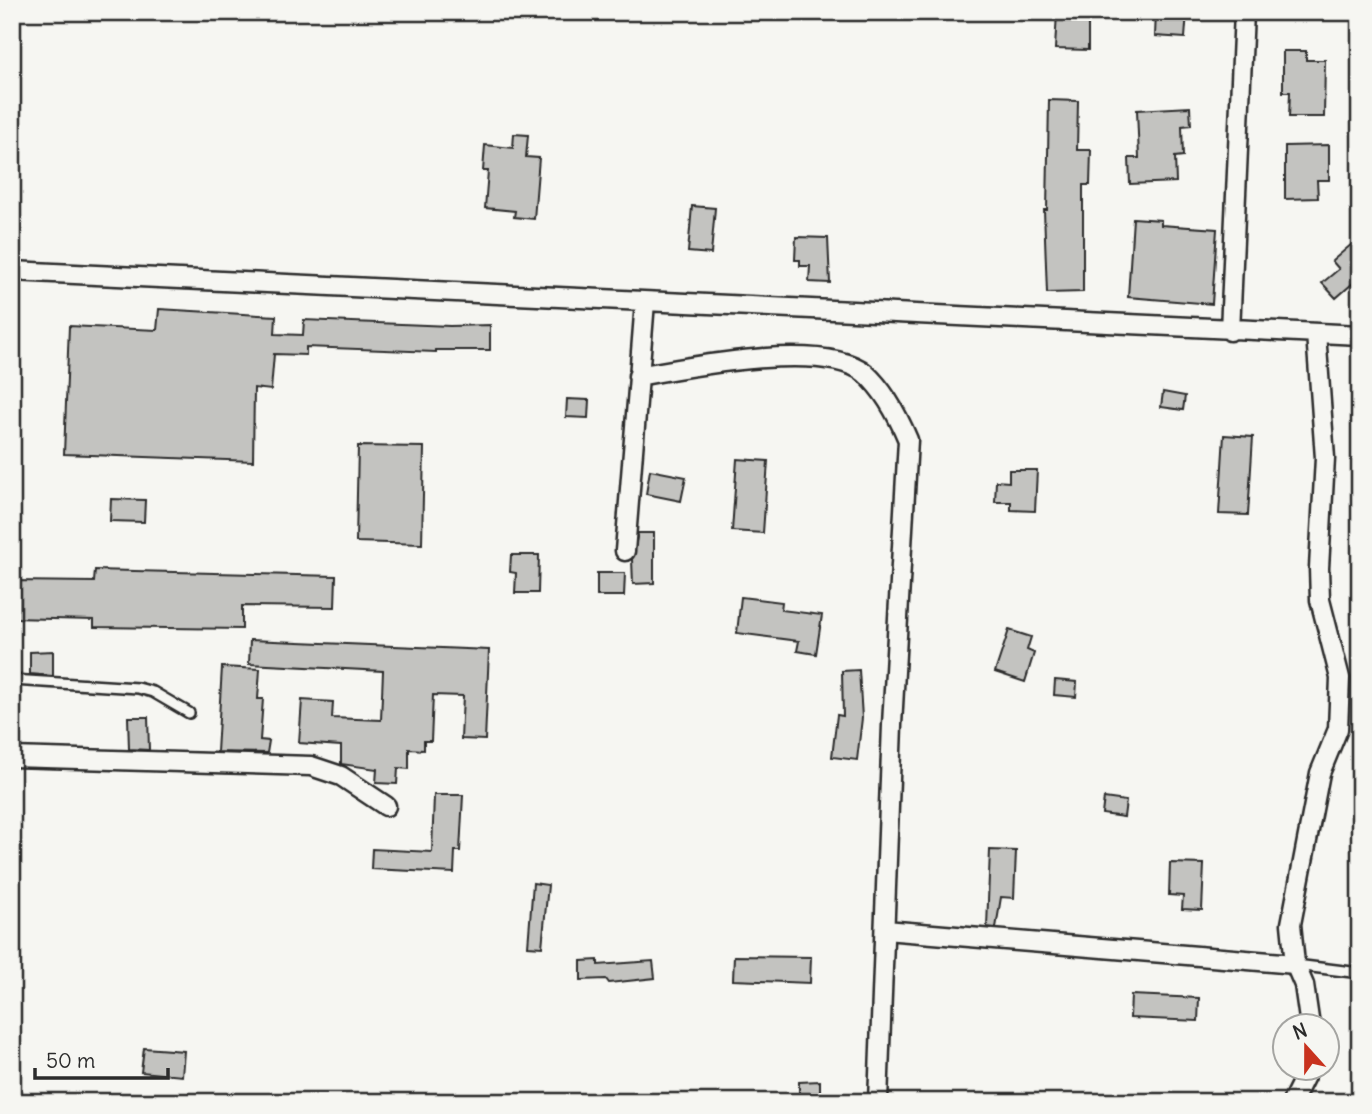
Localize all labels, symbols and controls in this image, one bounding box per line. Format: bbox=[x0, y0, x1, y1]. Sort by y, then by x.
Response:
north arrow bbox=[1270, 1012, 1340, 1082]
text: N bbox=[1289, 1018, 1310, 1045]
scale bar bbox=[35, 1037, 168, 1081]
text: 50 m bbox=[46, 1047, 95, 1074]

